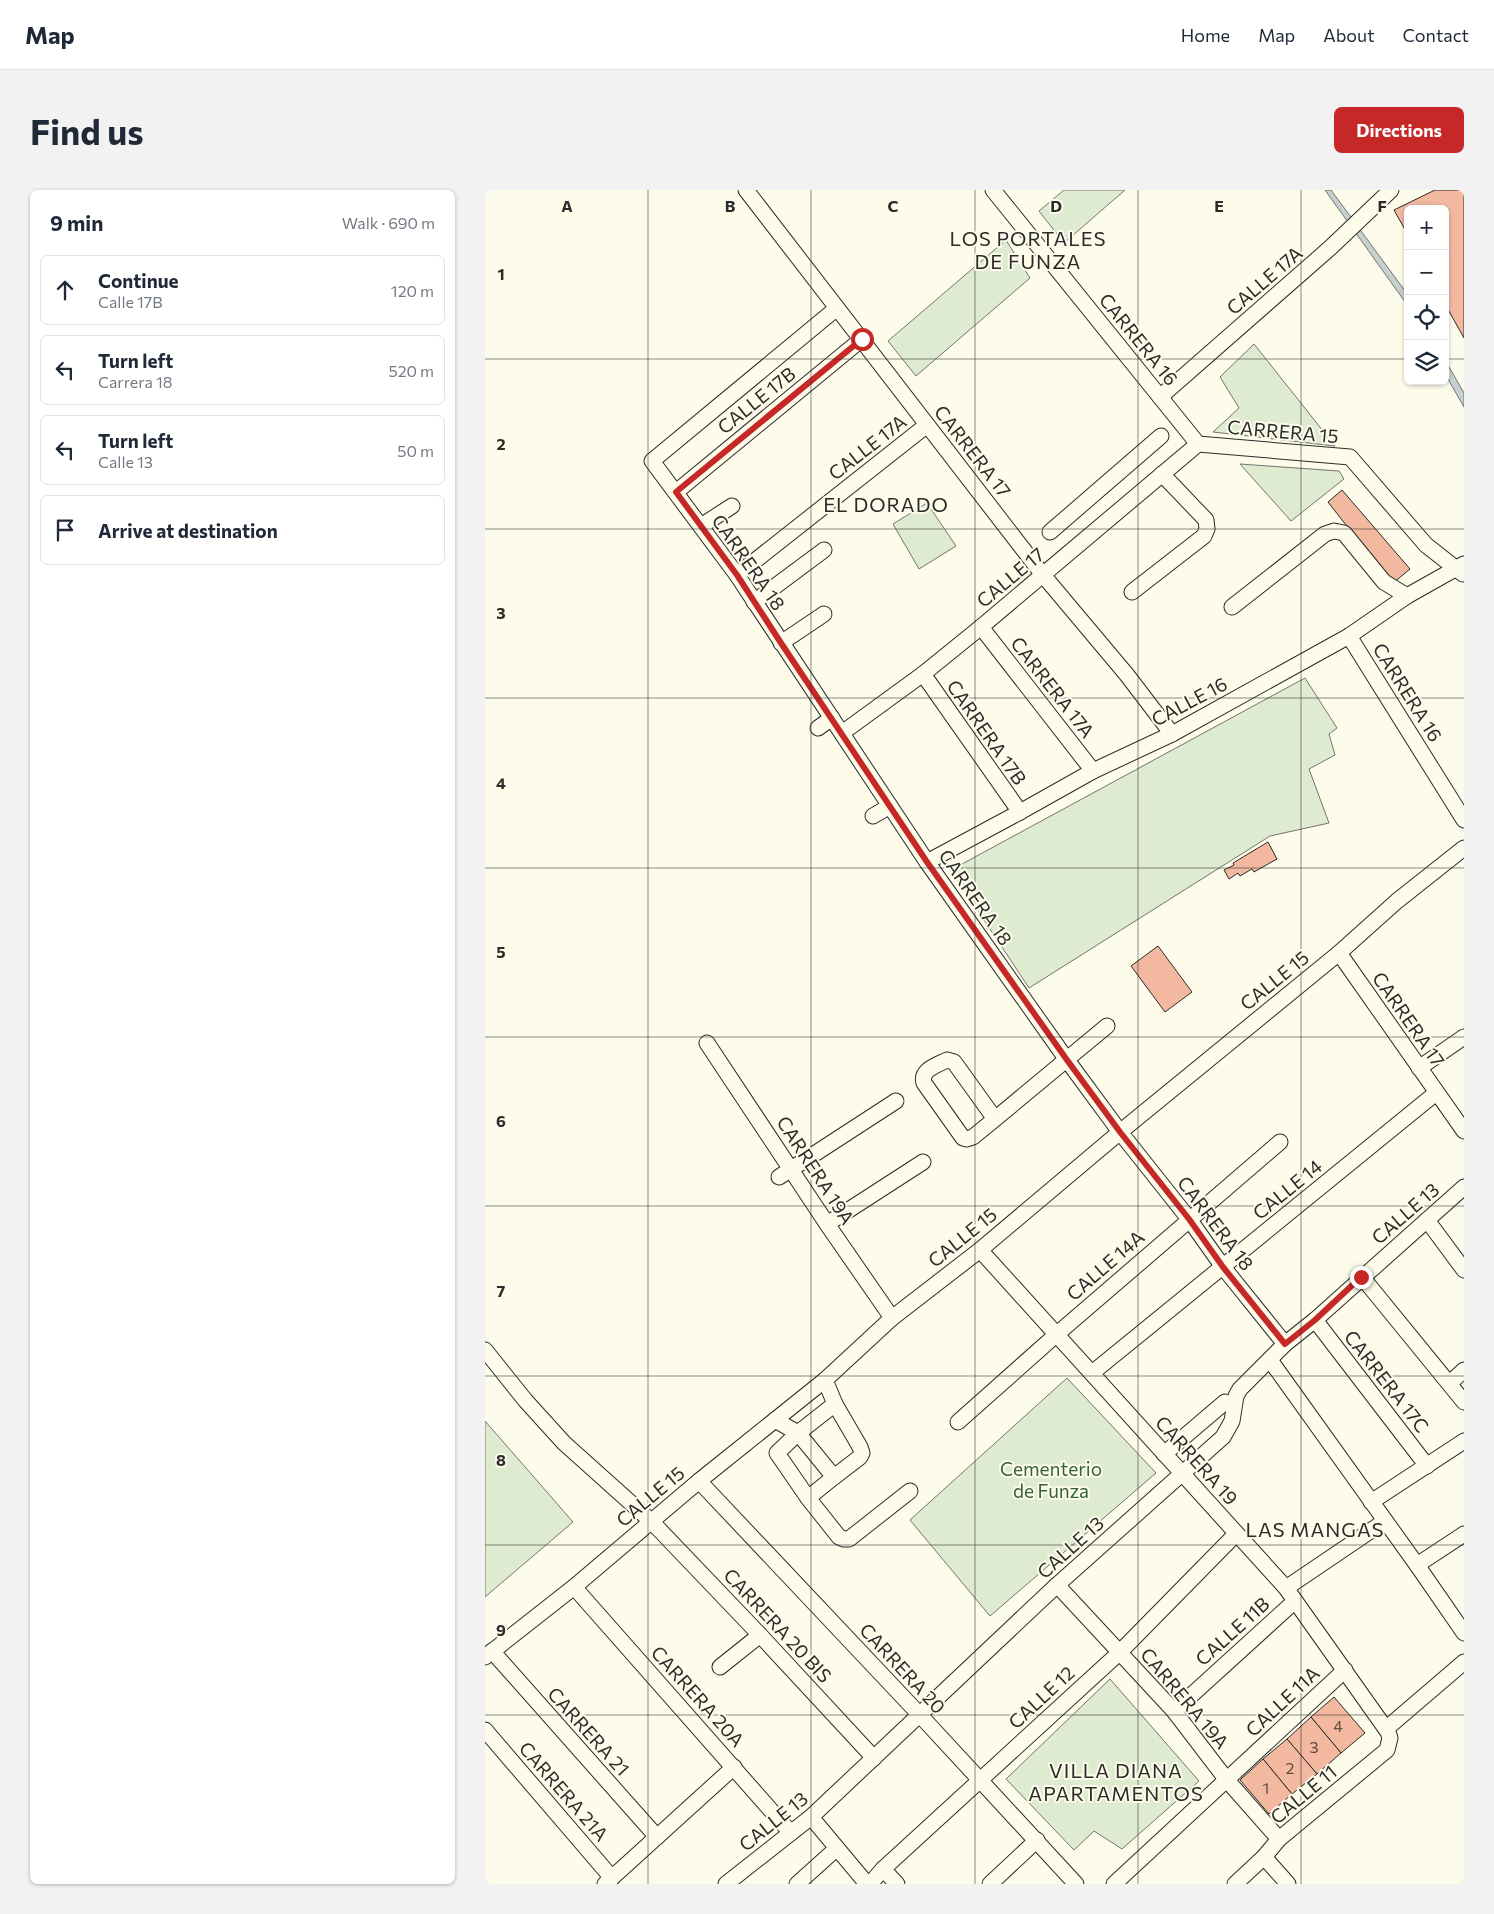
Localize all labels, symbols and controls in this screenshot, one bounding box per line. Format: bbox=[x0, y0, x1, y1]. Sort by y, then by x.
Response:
text: Map bbox=[25, 20, 75, 49]
text: Home bbox=[1181, 24, 1230, 46]
text: Map bbox=[1258, 24, 1295, 46]
text: About bbox=[1323, 24, 1375, 46]
text: Contact bbox=[1403, 24, 1469, 46]
button: Directions bbox=[1334, 107, 1464, 153]
text: Find us bbox=[30, 109, 144, 152]
text: A bbox=[561, 196, 573, 215]
text: B bbox=[725, 196, 736, 215]
text: C bbox=[888, 196, 899, 215]
text: D bbox=[1050, 196, 1062, 215]
text: E bbox=[1214, 196, 1224, 215]
text: F bbox=[1377, 196, 1387, 215]
map controls bbox=[1404, 205, 1449, 385]
button: + bbox=[1404, 205, 1449, 250]
text: 9 min bbox=[50, 210, 103, 235]
text: Walk · 690 m bbox=[342, 213, 435, 232]
district label: LOS PORTALES DE FUNZA bbox=[950, 226, 1106, 273]
street label: CALLE 17A bbox=[1222, 241, 1306, 319]
button: − bbox=[1404, 250, 1449, 295]
text: 1 bbox=[497, 264, 505, 283]
text: Continue bbox=[98, 269, 178, 292]
icon: ahead bbox=[51, 276, 79, 304]
text: 120 m bbox=[391, 281, 434, 300]
street label: CARRERA 16 bbox=[1095, 288, 1183, 390]
text: Calle 17B bbox=[98, 292, 163, 311]
button: locate bbox=[1404, 295, 1449, 340]
route start bbox=[851, 328, 874, 351]
button: layers bbox=[1404, 340, 1449, 385]
text: Turn left bbox=[98, 349, 173, 372]
icon: left bbox=[51, 356, 79, 384]
text: 520 m bbox=[389, 361, 434, 380]
street label: CALLE 17B bbox=[713, 362, 799, 438]
text: Carrera 18 bbox=[98, 372, 173, 391]
street label: CARRERA 17 bbox=[930, 400, 1016, 502]
street label: CALLE 17A bbox=[823, 409, 911, 485]
street label: CARRERA 15 bbox=[1227, 415, 1339, 447]
text: Turn left bbox=[98, 429, 173, 452]
text: 2 bbox=[496, 434, 506, 453]
icon: left bbox=[51, 436, 79, 464]
text: 50 m bbox=[397, 441, 434, 460]
text: Calle 13 bbox=[98, 452, 153, 471]
district label: EL DORADO bbox=[823, 492, 949, 516]
street label: CARRERA 18 bbox=[707, 510, 791, 614]
icon: arrive bbox=[51, 516, 79, 544]
text: Arrive at destination bbox=[98, 519, 278, 542]
street label: CALLE 17 bbox=[972, 542, 1048, 612]
text: 3 bbox=[496, 603, 506, 622]
street label: CARRERA 17A bbox=[1006, 632, 1100, 742]
street label: CARRERA 16 bbox=[1369, 638, 1447, 746]
street label: CALLE 16 bbox=[1147, 671, 1231, 731]
street label: CARRERA 17B bbox=[942, 675, 1032, 789]
text: 4 bbox=[496, 773, 506, 792]
street label: CARRERA 18 bbox=[934, 845, 1018, 949]
text: 5 bbox=[496, 942, 506, 961]
street label: CALLE 15 bbox=[1235, 945, 1313, 1015]
street label: CARRERA 17 bbox=[1368, 967, 1450, 1071]
text: 6 bbox=[496, 1111, 506, 1130]
street label: CARRERA 19A bbox=[772, 1111, 860, 1229]
street label: CALLE 14 bbox=[1248, 1154, 1326, 1224]
street label: CARRERA 18 bbox=[1173, 1171, 1259, 1275]
street label: CALLE 13 bbox=[1367, 1177, 1443, 1249]
street label: CALLE 15 bbox=[923, 1202, 1001, 1272]
street label: CALLE 14A bbox=[1061, 1225, 1149, 1305]
route end bbox=[1350, 1266, 1373, 1289]
text: 7 bbox=[497, 1281, 506, 1300]
street label: CARRERA 17C bbox=[1340, 1325, 1434, 1437]
street label: CARRERA 19 bbox=[1151, 1411, 1243, 1509]
text: 8 bbox=[496, 1450, 506, 1469]
park label: Cementerio de Funza bbox=[1000, 1457, 1102, 1502]
street label: CALLE 15 bbox=[611, 1461, 689, 1531]
street label: CALLE 13 bbox=[1032, 1511, 1108, 1583]
district label: LAS MANGAS bbox=[1245, 1517, 1385, 1541]
street label: CARRERA 20 BIS bbox=[719, 1563, 837, 1687]
street label: CALLE 11B bbox=[1190, 1592, 1274, 1670]
street label: CARRERA 20 bbox=[855, 1618, 951, 1718]
text: 9 bbox=[496, 1620, 506, 1639]
street label: CARRERA 20A bbox=[647, 1641, 749, 1751]
street label: CARRERA 19A bbox=[1136, 1643, 1234, 1753]
street label: CALLE 12 bbox=[1003, 1661, 1079, 1733]
street label: CALLE 11A bbox=[1240, 1661, 1324, 1741]
street label: CARRERA 21 bbox=[543, 1682, 635, 1780]
house number: 4 bbox=[1333, 1716, 1343, 1735]
street label: CARRERA 21A bbox=[515, 1737, 613, 1845]
house number: 3 bbox=[1309, 1737, 1319, 1756]
district label: VILLA DIANA APARTAMENTOS bbox=[1028, 1758, 1204, 1805]
house number: 2 bbox=[1286, 1758, 1295, 1777]
street label: CALLE 11 bbox=[1265, 1760, 1341, 1828]
house number: 1 bbox=[1263, 1778, 1269, 1797]
street label: CALLE 13 bbox=[734, 1786, 812, 1856]

